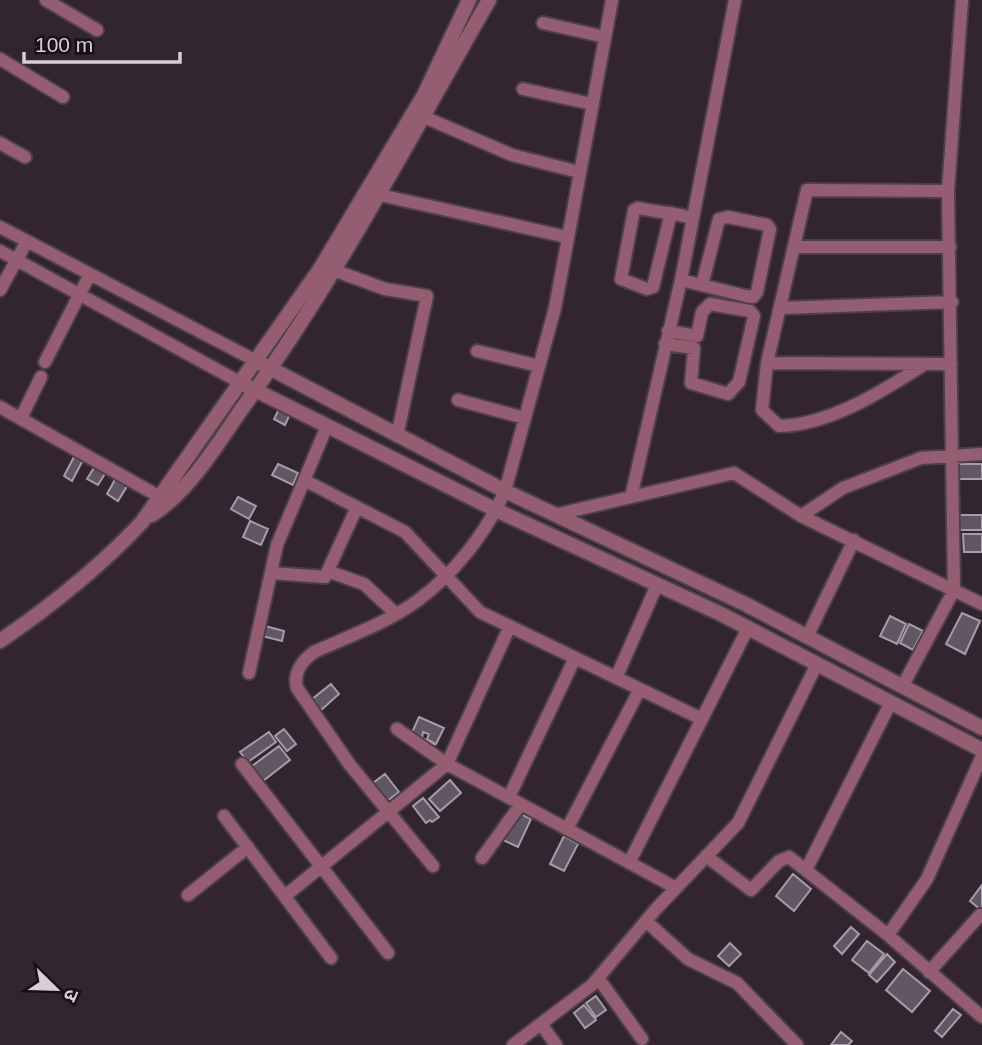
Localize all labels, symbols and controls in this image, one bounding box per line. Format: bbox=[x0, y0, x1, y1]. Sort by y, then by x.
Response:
scale bar bbox=[24, 21, 180, 65]
text: 100 m bbox=[35, 33, 93, 56]
north arrow bbox=[21, 954, 91, 1024]
text: उ bbox=[59, 986, 83, 1005]

